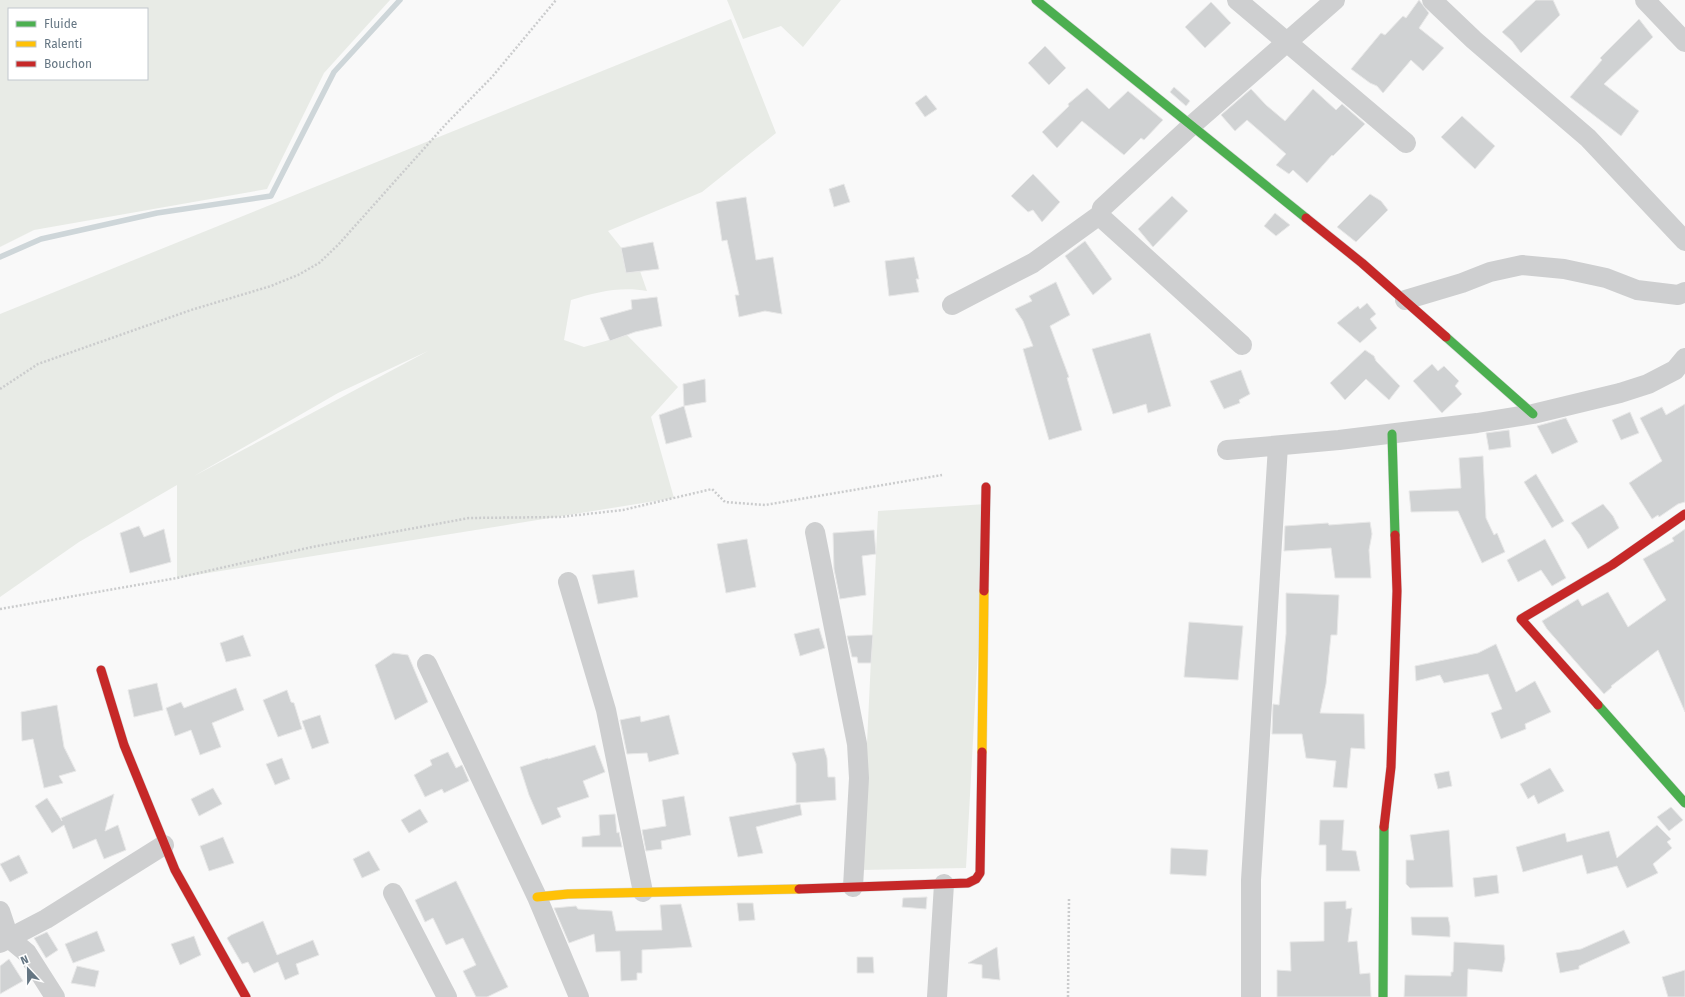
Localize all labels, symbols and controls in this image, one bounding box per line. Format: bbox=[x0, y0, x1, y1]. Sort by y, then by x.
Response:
legend bbox=[8, 8, 148, 80]
text: Fluide bbox=[44, 17, 77, 31]
text: Ralenti bbox=[44, 37, 82, 51]
text: Bouchon bbox=[44, 57, 92, 71]
north arrow bbox=[8, 949, 48, 989]
text: N bbox=[19, 953, 30, 968]

